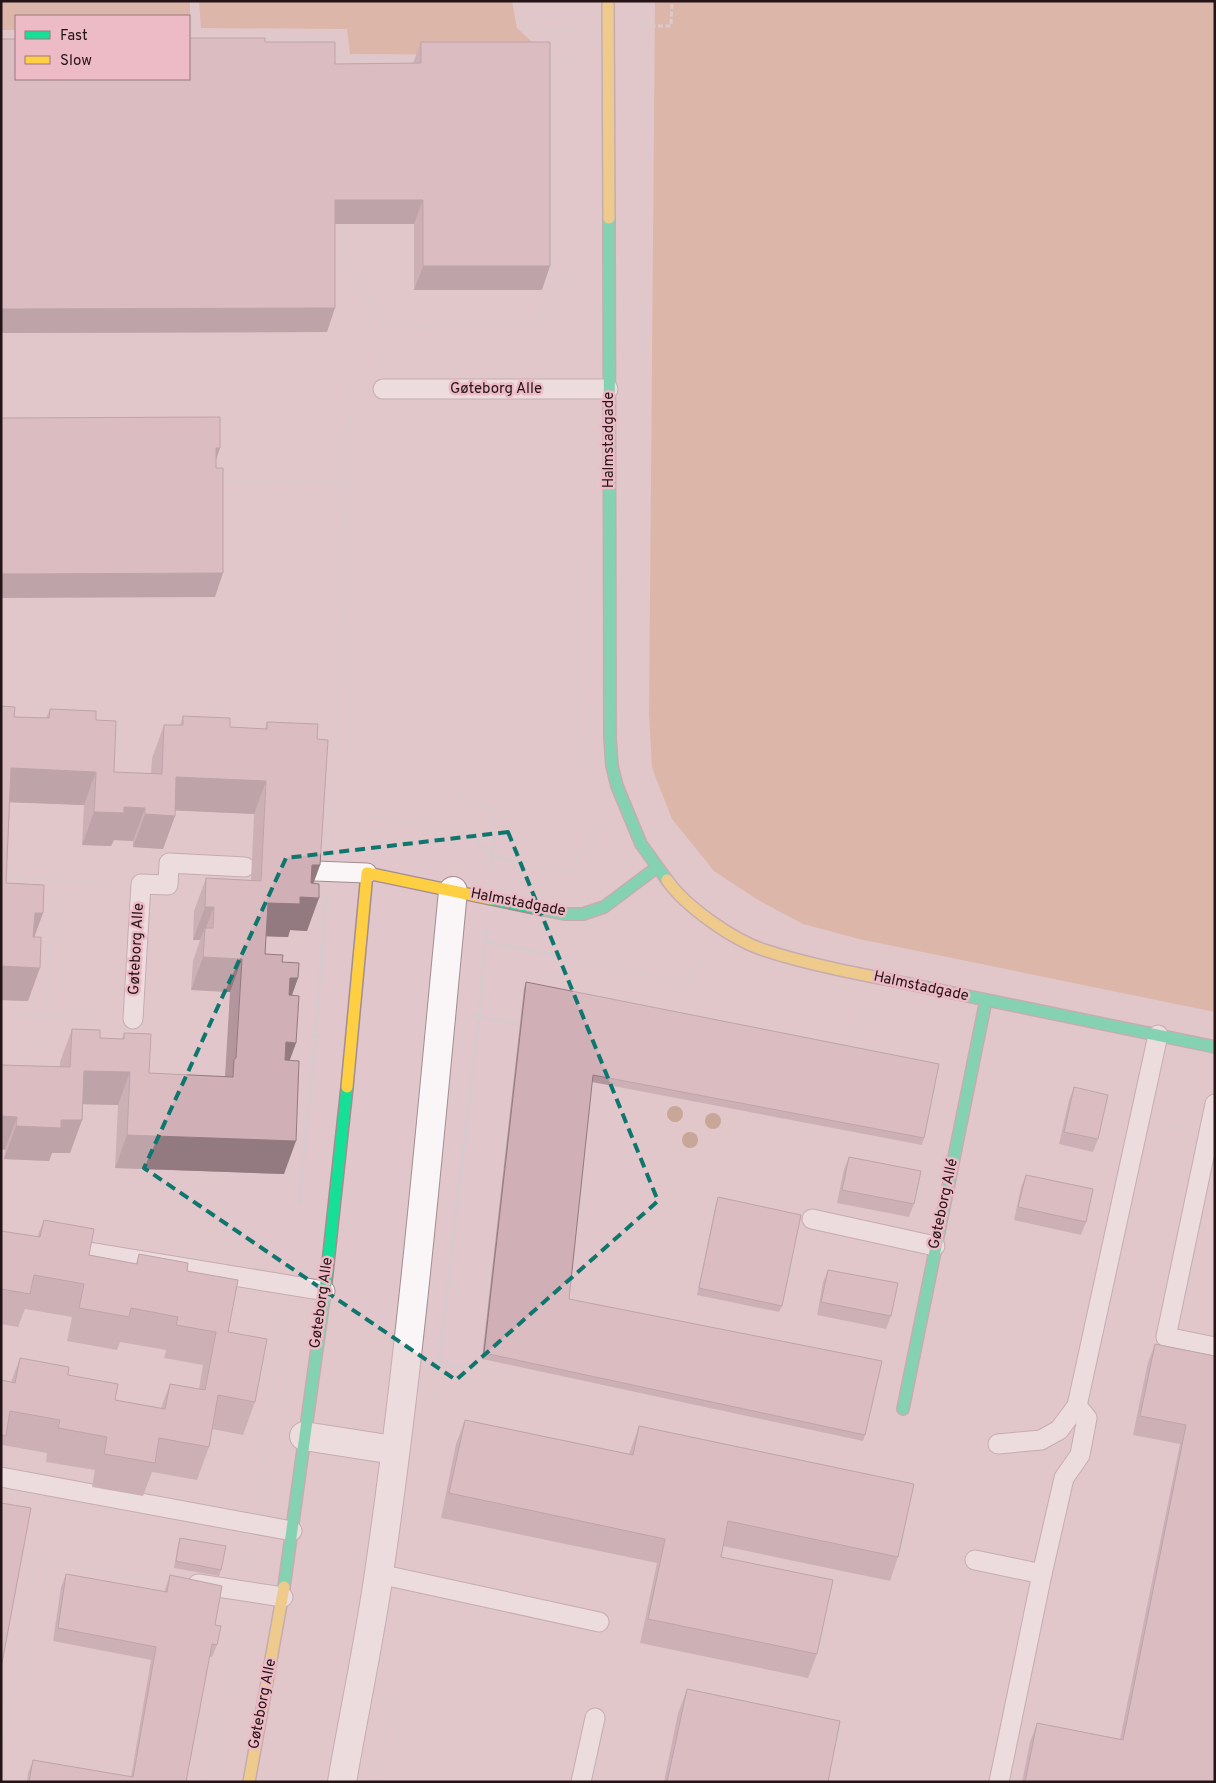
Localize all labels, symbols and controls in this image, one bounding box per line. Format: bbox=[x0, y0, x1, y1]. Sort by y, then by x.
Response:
legend bbox=[15, 15, 190, 80]
text: Fast bbox=[60, 27, 88, 46]
text: Slow bbox=[60, 52, 92, 71]
street label: Gøteborg Alle bbox=[450, 380, 542, 399]
street label: Halmstadgade bbox=[600, 392, 619, 488]
street label: Halmstadgade bbox=[469, 884, 567, 922]
street label: Gøteborg Alle bbox=[125, 903, 149, 995]
street label: Halmstadgade bbox=[872, 968, 970, 1006]
street label: Gøteborg Allé bbox=[925, 1157, 963, 1251]
street label: Gøteborg Alle bbox=[306, 1256, 338, 1350]
street label: Gøteborg Alle bbox=[245, 1657, 281, 1751]

